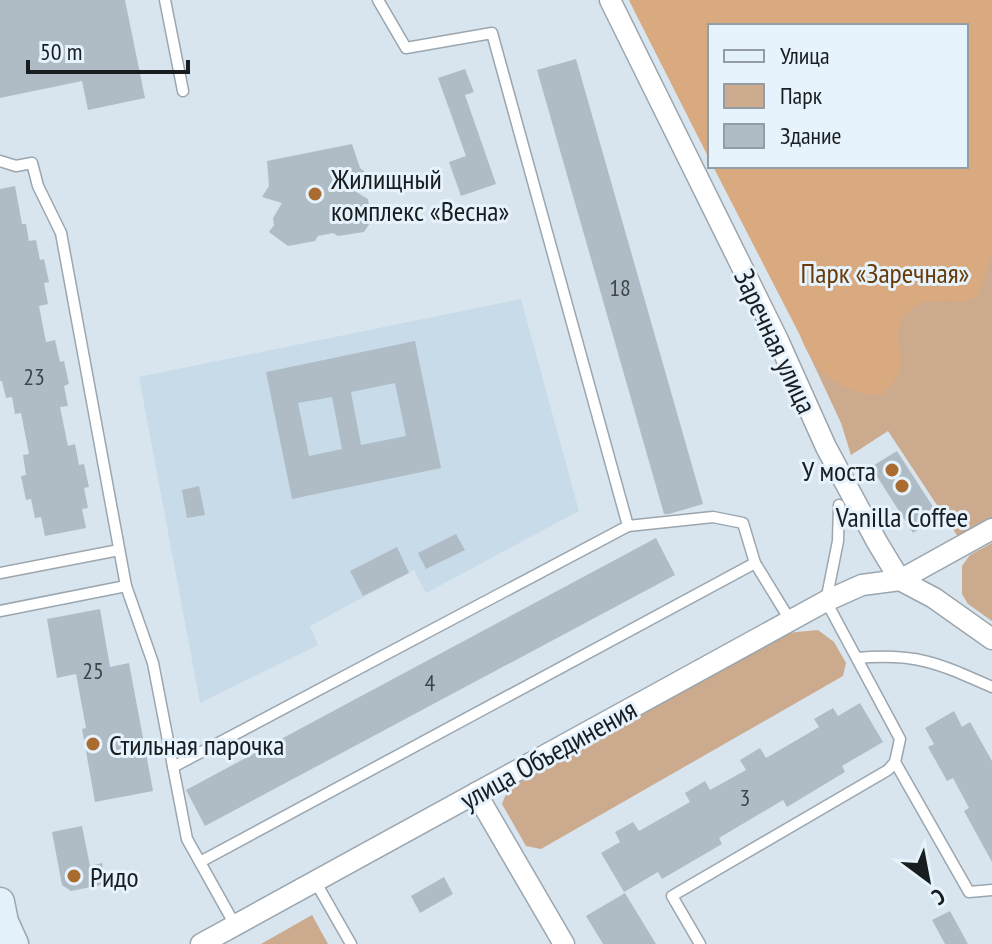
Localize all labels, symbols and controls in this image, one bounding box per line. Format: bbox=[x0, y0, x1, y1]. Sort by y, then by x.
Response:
scale bar bbox=[28, 24, 188, 74]
legend bbox=[708, 24, 968, 168]
text: 50 m bbox=[40, 36, 82, 67]
text: Улица bbox=[780, 40, 830, 71]
text: Парк bbox=[780, 80, 823, 111]
text: Здание bbox=[780, 120, 841, 151]
place label: Жилищный комплекс «Весна» bbox=[330, 160, 509, 229]
marker: Жилищный комплекс «Весна» bbox=[306, 185, 324, 203]
park label: Парк «Заречная» bbox=[801, 254, 969, 291]
street label: Заречная улица bbox=[726, 263, 826, 419]
house number: 18 bbox=[609, 272, 631, 303]
house number: 23 bbox=[23, 361, 45, 392]
place label: У моста bbox=[802, 452, 876, 489]
marker: У моста bbox=[883, 461, 901, 479]
marker: Vanilla Coffee bbox=[893, 477, 911, 495]
place label: Vanilla Coffee bbox=[835, 498, 968, 535]
house number: 25 bbox=[82, 655, 104, 686]
house number: 4 bbox=[425, 667, 436, 698]
street label: улица Объединения bbox=[453, 690, 643, 818]
place label: Стильная парочка bbox=[109, 726, 284, 763]
marker: Стильная парочка bbox=[84, 735, 102, 753]
house number: 3 bbox=[740, 782, 750, 813]
north arrow bbox=[888, 840, 968, 920]
place label: Ридо bbox=[90, 858, 139, 895]
marker: Ридо bbox=[65, 867, 83, 885]
text: С bbox=[927, 882, 950, 911]

